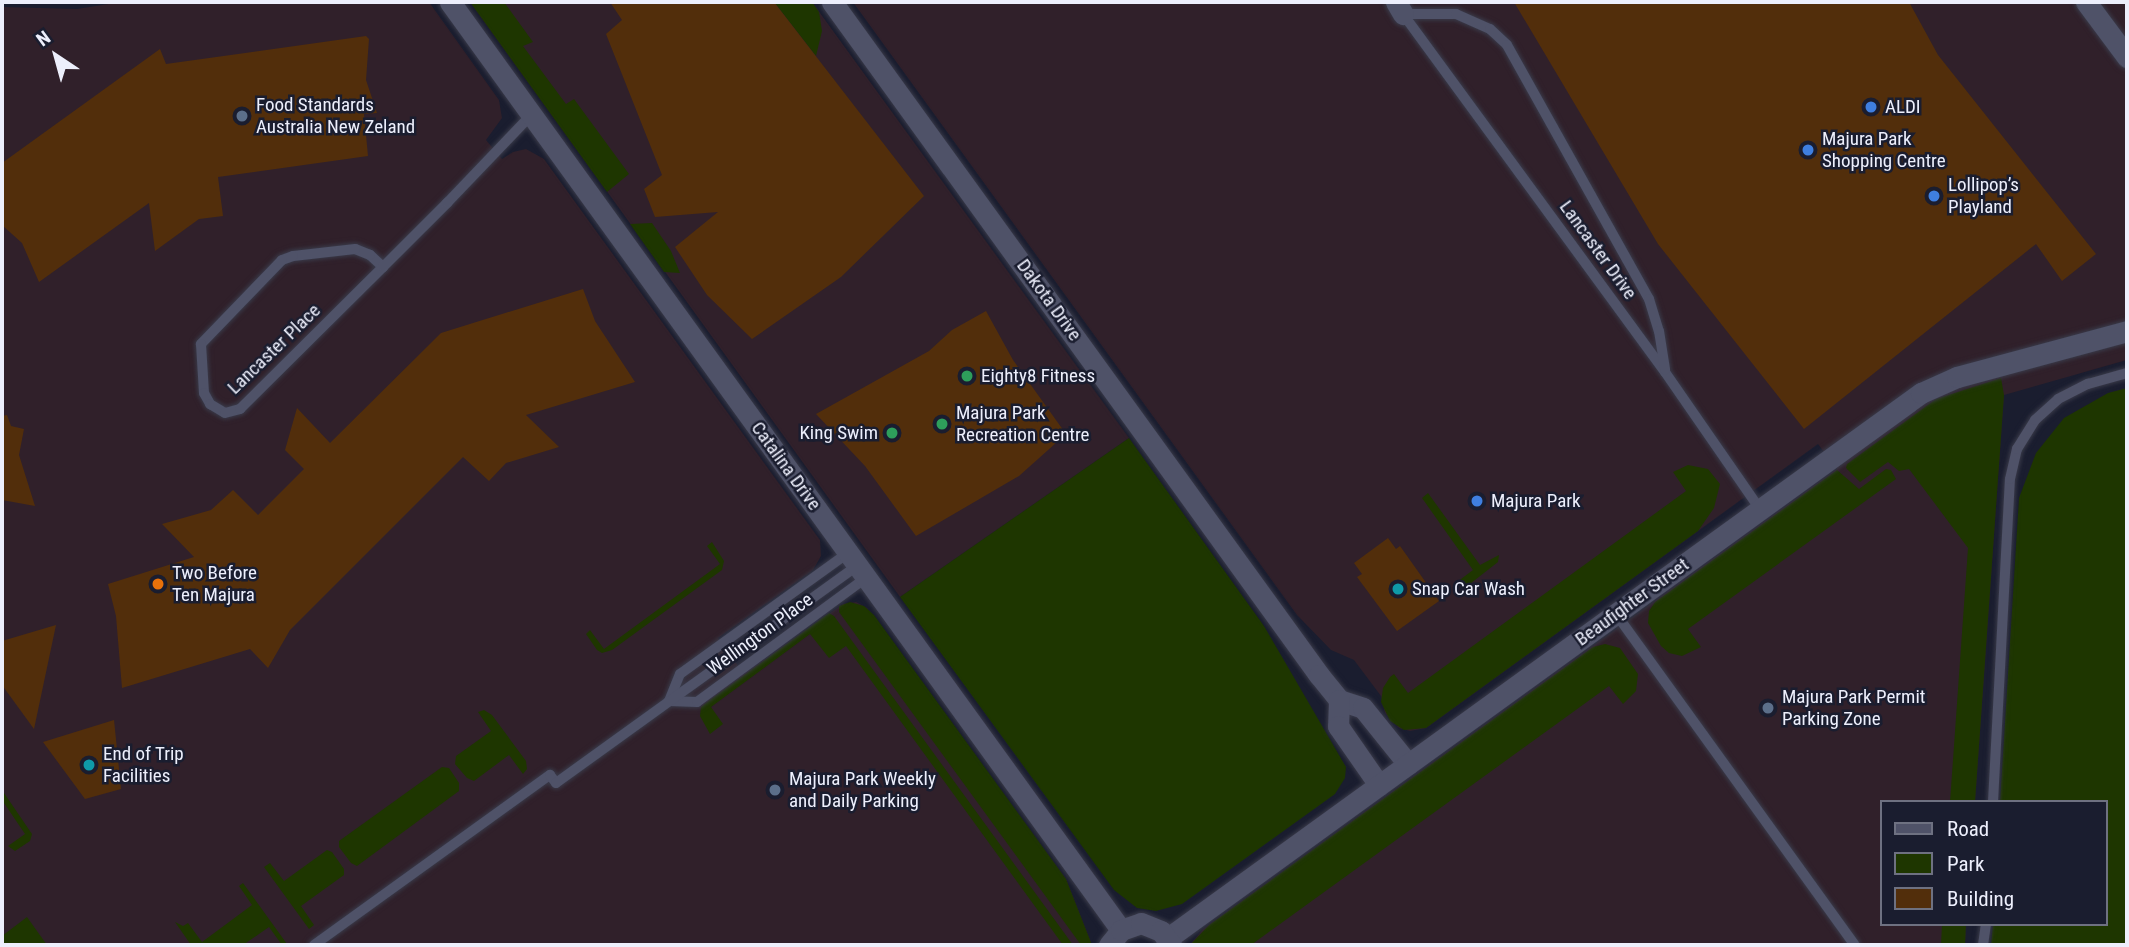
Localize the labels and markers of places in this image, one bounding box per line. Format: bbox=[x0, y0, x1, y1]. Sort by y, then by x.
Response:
place label: Food Standards Australia New Zeland bbox=[256, 94, 415, 138]
place label: ALDI bbox=[1885, 96, 1921, 118]
marker: ALDI bbox=[1863, 99, 1879, 115]
marker: Food Standards Australia New Zeland bbox=[234, 108, 250, 124]
place label: Majura Park Shopping Centre bbox=[1822, 128, 1946, 172]
marker: Majura Park Shopping Centre bbox=[1800, 142, 1816, 158]
place label: Lollipop’s Playland bbox=[1948, 174, 2019, 218]
marker: Lollipop’s Playland bbox=[1926, 188, 1942, 204]
place label: Eighty8 Fitness bbox=[981, 365, 1095, 387]
marker: Eighty8 Fitness bbox=[959, 368, 975, 384]
place label: Majura Park Recreation Centre bbox=[956, 402, 1089, 446]
marker: Majura Park Recreation Centre bbox=[934, 416, 950, 432]
place label: King Swim bbox=[799, 422, 878, 444]
marker: King Swim bbox=[884, 425, 900, 441]
place label: Majura Park bbox=[1491, 490, 1581, 512]
marker: Majura Park bbox=[1469, 493, 1485, 509]
place label: Two Before Ten Majura bbox=[172, 562, 257, 606]
marker: Two Before Ten Majura bbox=[150, 576, 166, 592]
place label: Snap Car Wash bbox=[1412, 578, 1525, 600]
marker: Snap Car Wash bbox=[1390, 581, 1406, 597]
place label: Majura Park Permit Parking Zone bbox=[1782, 686, 1925, 730]
marker: Majura Park Permit Parking Zone bbox=[1760, 700, 1776, 716]
place label: End of Trip Facilities bbox=[103, 743, 184, 787]
marker: End of Trip Facilities bbox=[81, 757, 97, 773]
place label: Majura Park Weekly and Daily Parking bbox=[789, 768, 936, 812]
marker: Majura Park Weekly and Daily Parking bbox=[767, 782, 783, 798]

